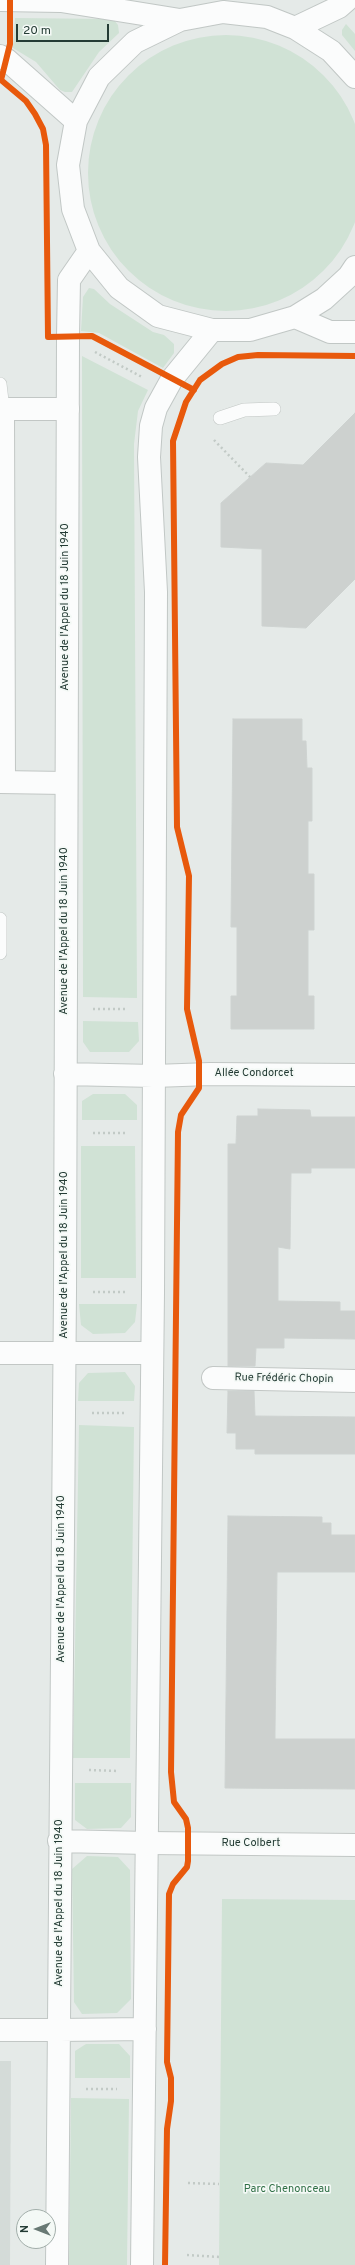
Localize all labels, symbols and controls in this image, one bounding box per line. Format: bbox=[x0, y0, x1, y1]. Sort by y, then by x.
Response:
scale bar bbox=[18, 16, 111, 42]
text: 20 m bbox=[23, 23, 51, 39]
street label: Avenue de l'Appel du 18 Juin 1940 bbox=[59, 523, 73, 691]
street label: Avenue de l'Appel du 18 Juin 1940 bbox=[58, 847, 72, 1015]
street label: Allée Condorcet bbox=[214, 1067, 294, 1081]
street label: Avenue de l'Appel du 18 Juin 1940 bbox=[58, 1171, 72, 1339]
street label: Rue Frédéric Chopin bbox=[234, 1372, 334, 1386]
street label: Avenue de l'Appel du 18 Juin 1940 bbox=[55, 1495, 69, 1663]
street label: Avenue de l'Appel du 18 Juin 1940 bbox=[53, 1819, 67, 1987]
street label: Rue Colbert bbox=[222, 1837, 280, 1851]
park label: Parc Chenonceau bbox=[244, 2183, 330, 2197]
north arrow bbox=[16, 2209, 56, 2249]
text: N bbox=[18, 2225, 32, 2233]

